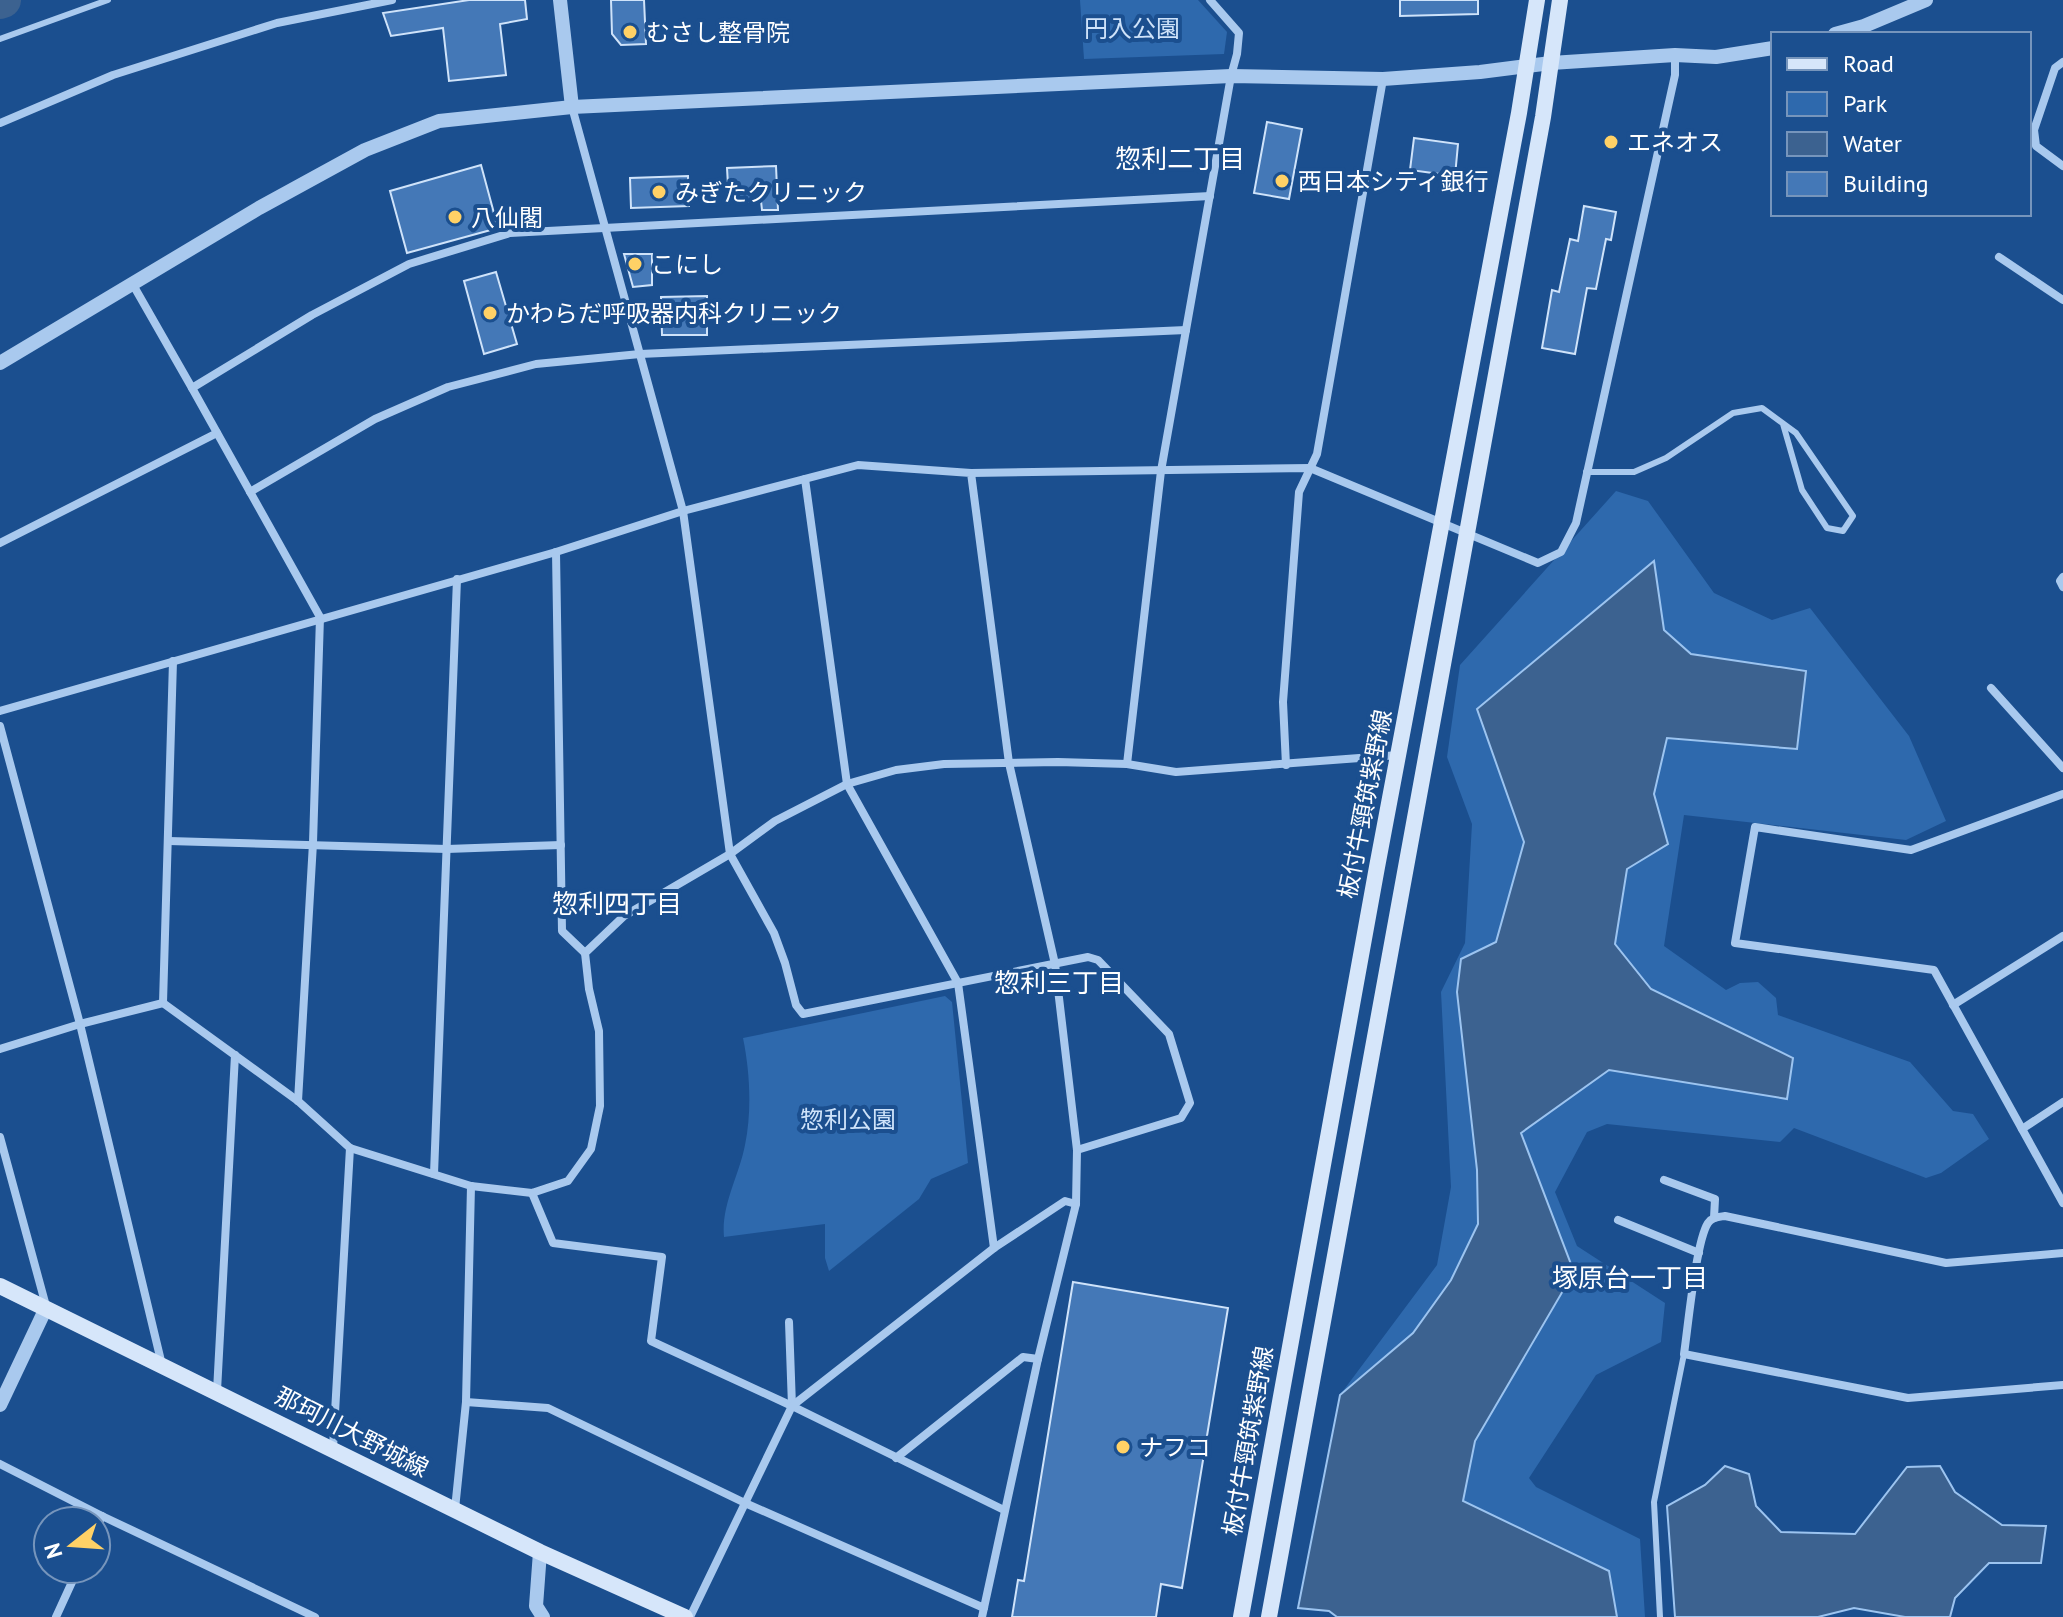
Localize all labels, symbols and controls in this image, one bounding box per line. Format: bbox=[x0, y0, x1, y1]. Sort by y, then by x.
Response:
park label: 円入公園 bbox=[1084, 13, 1180, 44]
place label: むさし整骨院 bbox=[646, 17, 790, 48]
marker: むさし整骨院 bbox=[621, 23, 639, 41]
legend bbox=[1771, 32, 2031, 216]
text: Road bbox=[1843, 48, 1894, 79]
text: Park bbox=[1843, 88, 1888, 119]
place label: エネオス bbox=[1627, 127, 1723, 158]
text: Water bbox=[1843, 128, 1902, 159]
marker: エネオス bbox=[1602, 133, 1620, 151]
district label: 惣利二丁目 bbox=[1115, 142, 1245, 175]
place label: 西日本シティ銀行 bbox=[1298, 166, 1489, 197]
text: Building bbox=[1843, 168, 1929, 199]
marker: 西日本シティ銀行 bbox=[1273, 172, 1291, 190]
place label: みぎたクリニック bbox=[675, 177, 867, 208]
marker: みぎたクリニック bbox=[650, 183, 668, 201]
place label: 八仙閣 bbox=[471, 202, 543, 233]
marker: 八仙閣 bbox=[446, 208, 464, 226]
place label: こにし bbox=[651, 249, 723, 280]
marker: こにし bbox=[626, 255, 644, 273]
place label: かわらだ呼吸器内科クリニック bbox=[506, 298, 842, 329]
marker: かわらだ呼吸器内科クリニック bbox=[481, 304, 499, 322]
street label: 板付牛頸筑紫野線 bbox=[1331, 707, 1399, 901]
district label: 惣利四丁目 bbox=[552, 887, 682, 920]
district label: 惣利三丁目 bbox=[994, 966, 1124, 999]
park label: 惣利公園 bbox=[800, 1104, 896, 1135]
district label: 塚原台一丁目 bbox=[1552, 1261, 1708, 1294]
street label: 板付牛頸筑紫野線 bbox=[1216, 1344, 1280, 1538]
street label: 那珂川大野城線 bbox=[270, 1380, 434, 1484]
place label: ナフコ bbox=[1139, 1432, 1211, 1463]
marker: ナフコ bbox=[1114, 1438, 1132, 1456]
north arrow bbox=[32, 1505, 112, 1585]
text: N bbox=[37, 1540, 68, 1562]

